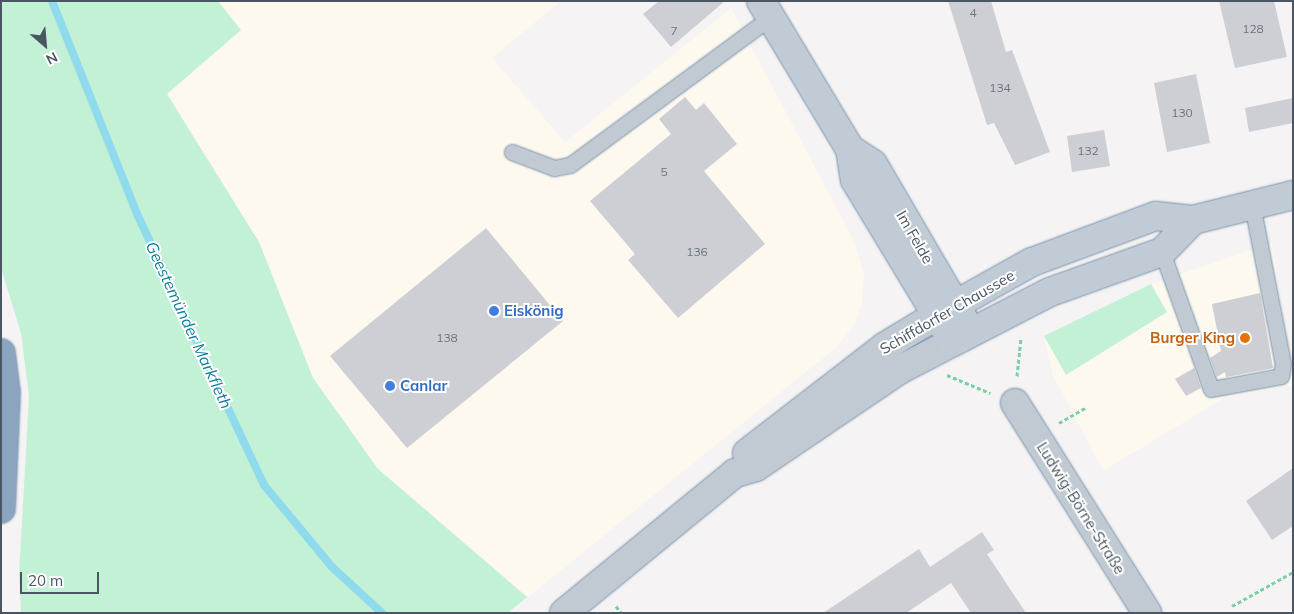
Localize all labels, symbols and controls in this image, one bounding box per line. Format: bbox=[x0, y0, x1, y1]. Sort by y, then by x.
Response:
house number: 4 bbox=[969, 6, 977, 20]
north arrow bbox=[20, 20, 70, 70]
house number: 128 bbox=[1242, 22, 1264, 36]
house number: 7 bbox=[670, 24, 678, 38]
text: N bbox=[43, 48, 61, 69]
house number: 134 bbox=[989, 81, 1011, 95]
house number: 130 bbox=[1171, 106, 1193, 120]
house number: 132 bbox=[1077, 144, 1099, 158]
house number: 5 bbox=[660, 165, 668, 179]
street label: Im Felde bbox=[893, 207, 937, 267]
water label: Geestemünder Markfleth bbox=[142, 238, 236, 412]
house number: 136 bbox=[686, 245, 708, 259]
street label: Schiffdorfer Chaussee bbox=[876, 266, 1018, 358]
place label: Eiskönig bbox=[504, 302, 564, 320]
marker: Eiskönig bbox=[488, 305, 500, 317]
place label: Burger King bbox=[1150, 329, 1235, 347]
house number: 138 bbox=[436, 331, 458, 345]
marker: Burger King bbox=[1239, 332, 1251, 344]
place label: Canlar bbox=[400, 377, 447, 395]
marker: Canlar bbox=[384, 380, 396, 392]
street label: Ludwig-Börne-Straße bbox=[1033, 439, 1129, 577]
scale bar bbox=[22, 562, 101, 594]
text: 20 m bbox=[28, 571, 63, 590]

